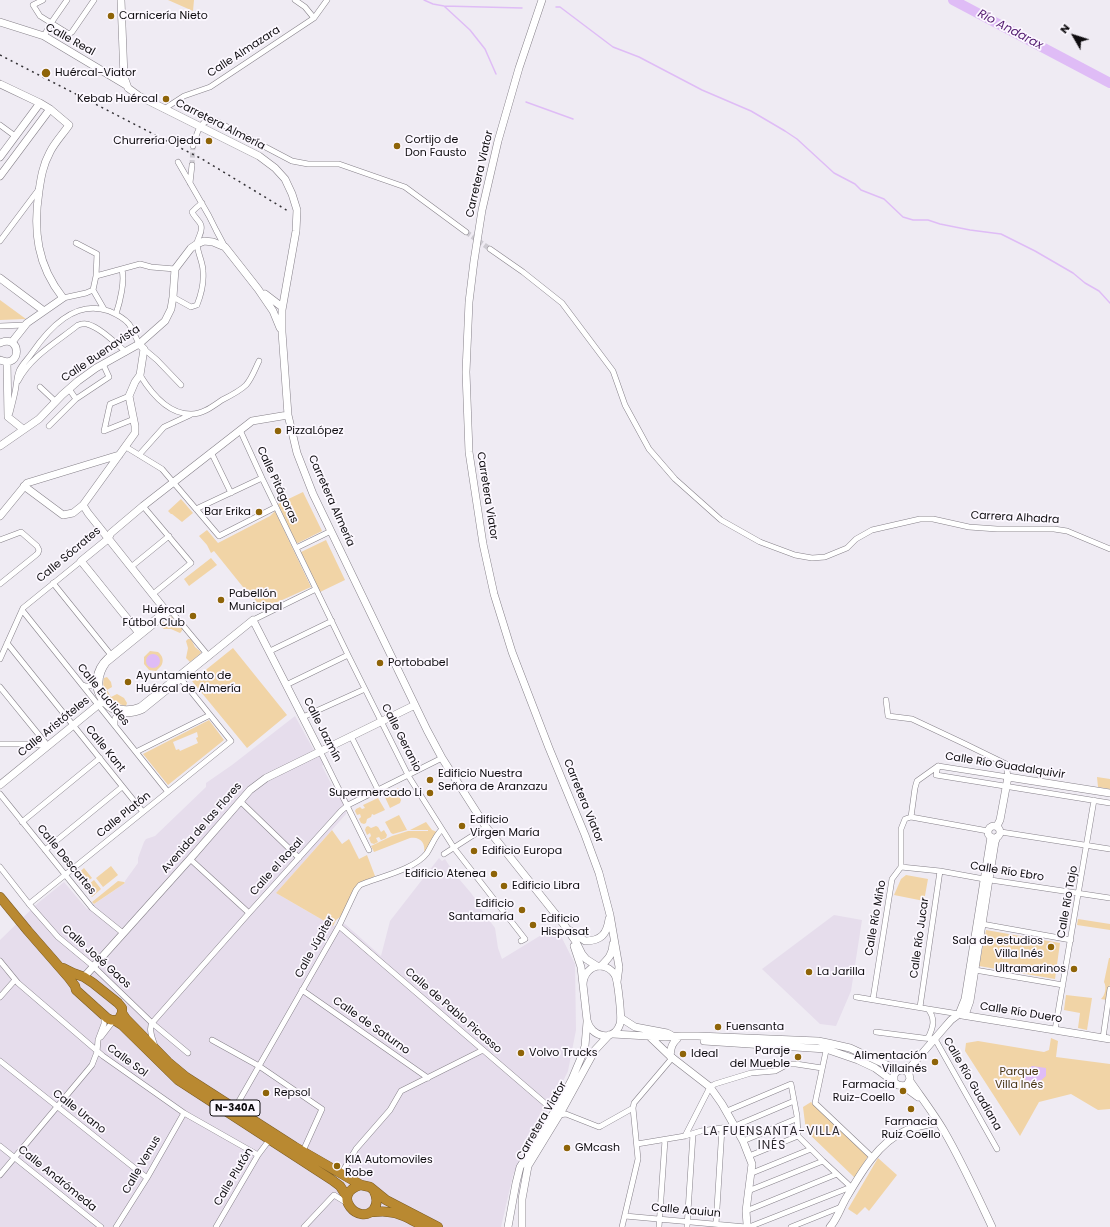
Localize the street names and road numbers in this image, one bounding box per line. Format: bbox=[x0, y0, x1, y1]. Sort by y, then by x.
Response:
street label: Calle Real bbox=[43, 21, 97, 59]
street label: Calle Almazara bbox=[205, 24, 283, 80]
street label: Carretera Almería bbox=[173, 97, 267, 153]
street label: Carretera Viator bbox=[464, 129, 496, 219]
street label: Calle Buenavista bbox=[59, 323, 143, 385]
street label: Calle Pitágoras bbox=[253, 444, 301, 526]
street label: Carretera Viator bbox=[474, 451, 500, 541]
street label: Carretera Almería bbox=[305, 453, 357, 549]
street label: Carrera Alhadra bbox=[970, 509, 1060, 527]
street label: Calle Sócrates bbox=[34, 524, 104, 586]
street label: Calle Euclides bbox=[74, 661, 132, 729]
street label: Calle Aristóteles bbox=[16, 694, 92, 760]
street label: Calle Jazmín bbox=[300, 696, 344, 764]
street label: Calle Geranio bbox=[378, 702, 424, 774]
street label: Calle Kant bbox=[82, 723, 128, 775]
street label: Calle Río Guadalquivir bbox=[944, 750, 1066, 782]
street label: Carretera Viator bbox=[560, 757, 606, 845]
street label: Avenida de las Flores bbox=[159, 780, 245, 876]
street label: Calle Platón bbox=[94, 789, 154, 841]
street label: Calle Descartes bbox=[34, 822, 98, 898]
street label: Calle el Rosal bbox=[248, 835, 306, 899]
street label: Calle Río Ebro bbox=[969, 860, 1045, 884]
street label: Calle Río Tajo bbox=[1055, 865, 1081, 939]
street label: Calle Río Miño bbox=[863, 879, 889, 957]
street label: Calle Río Jucar bbox=[908, 897, 932, 979]
street label: Calle Júpiter bbox=[292, 914, 338, 980]
street label: Calle José Gaos bbox=[59, 923, 133, 991]
street label: Calle de Pablo Picasso bbox=[402, 965, 504, 1057]
street label: Calle de Saturno bbox=[330, 994, 412, 1058]
street label: Calle Río Duero bbox=[979, 1000, 1063, 1026]
street label: Calle Río Guadiana bbox=[940, 1035, 1004, 1133]
street label: Calle Sol bbox=[104, 1042, 150, 1080]
street label: Carretera Viator bbox=[514, 1079, 570, 1163]
street label: Calle Urano bbox=[50, 1087, 108, 1137]
road number: N-340A bbox=[210, 1100, 260, 1116]
street label: Calle Venus bbox=[120, 1133, 164, 1197]
street label: Calle Andrómeda bbox=[15, 1143, 99, 1215]
street label: Calle Plutón bbox=[212, 1146, 256, 1208]
street label: Calle Aauiun bbox=[651, 1201, 721, 1221]

